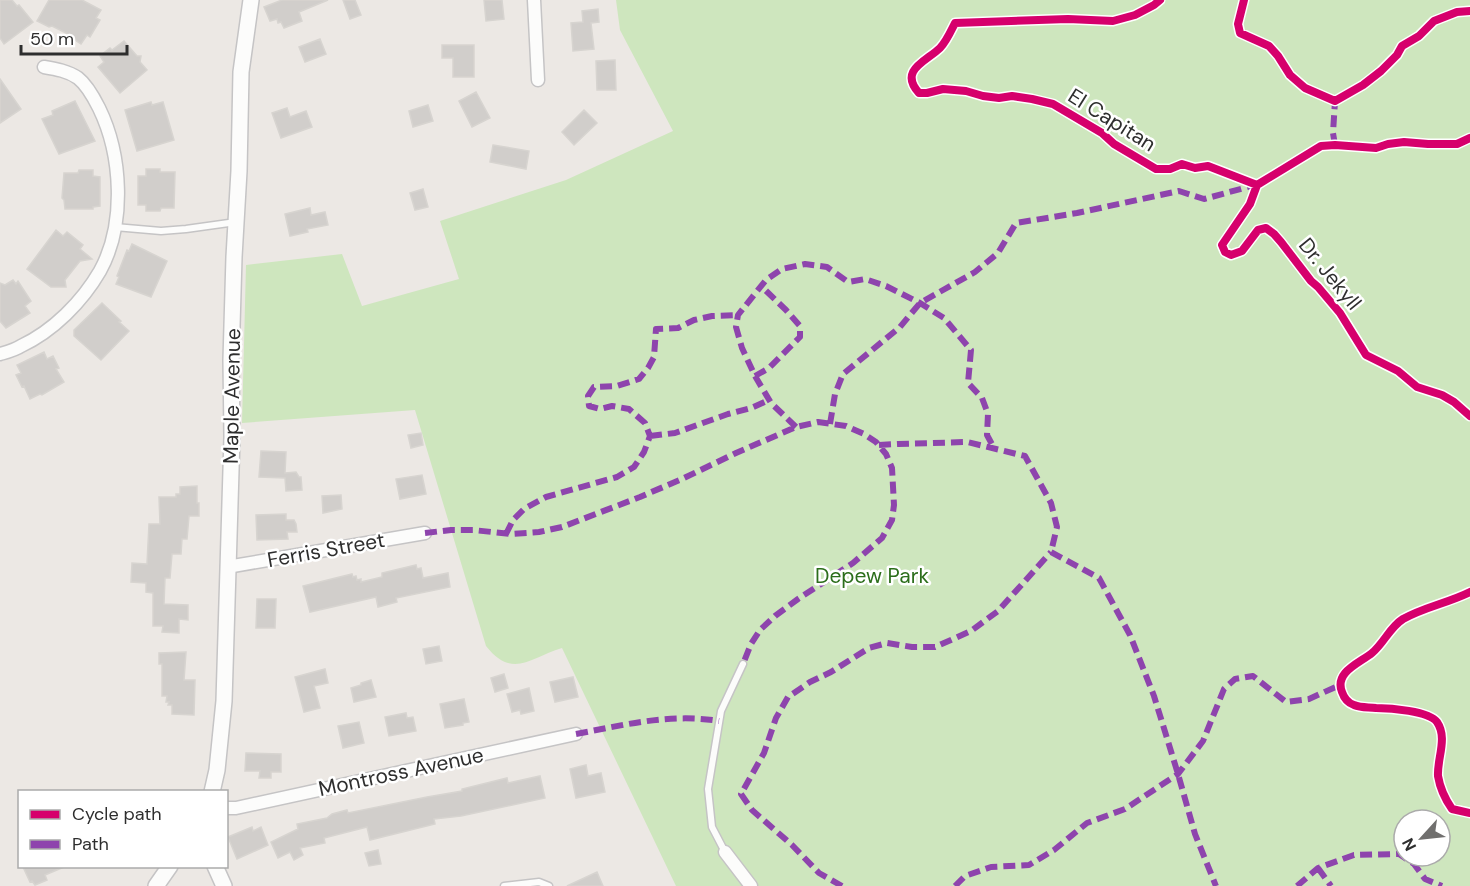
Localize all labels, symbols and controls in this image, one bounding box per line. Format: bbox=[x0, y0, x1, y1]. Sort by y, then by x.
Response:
scale bar bbox=[21, 18, 128, 56]
text: 50 m bbox=[30, 27, 74, 51]
street label: El Capitan bbox=[1063, 82, 1161, 158]
street label: Dr. Jekyll bbox=[1292, 232, 1368, 316]
street label: Maple Avenue bbox=[217, 328, 247, 464]
street label: Ferris Street bbox=[265, 526, 387, 574]
park label: Depew Park bbox=[815, 562, 929, 590]
street label: Montross Avenue bbox=[316, 741, 486, 803]
legend bbox=[18, 790, 228, 868]
text: Cycle path bbox=[72, 802, 162, 826]
north arrow bbox=[1392, 808, 1452, 868]
text: Path bbox=[72, 832, 109, 856]
text: N bbox=[1397, 835, 1421, 855]

